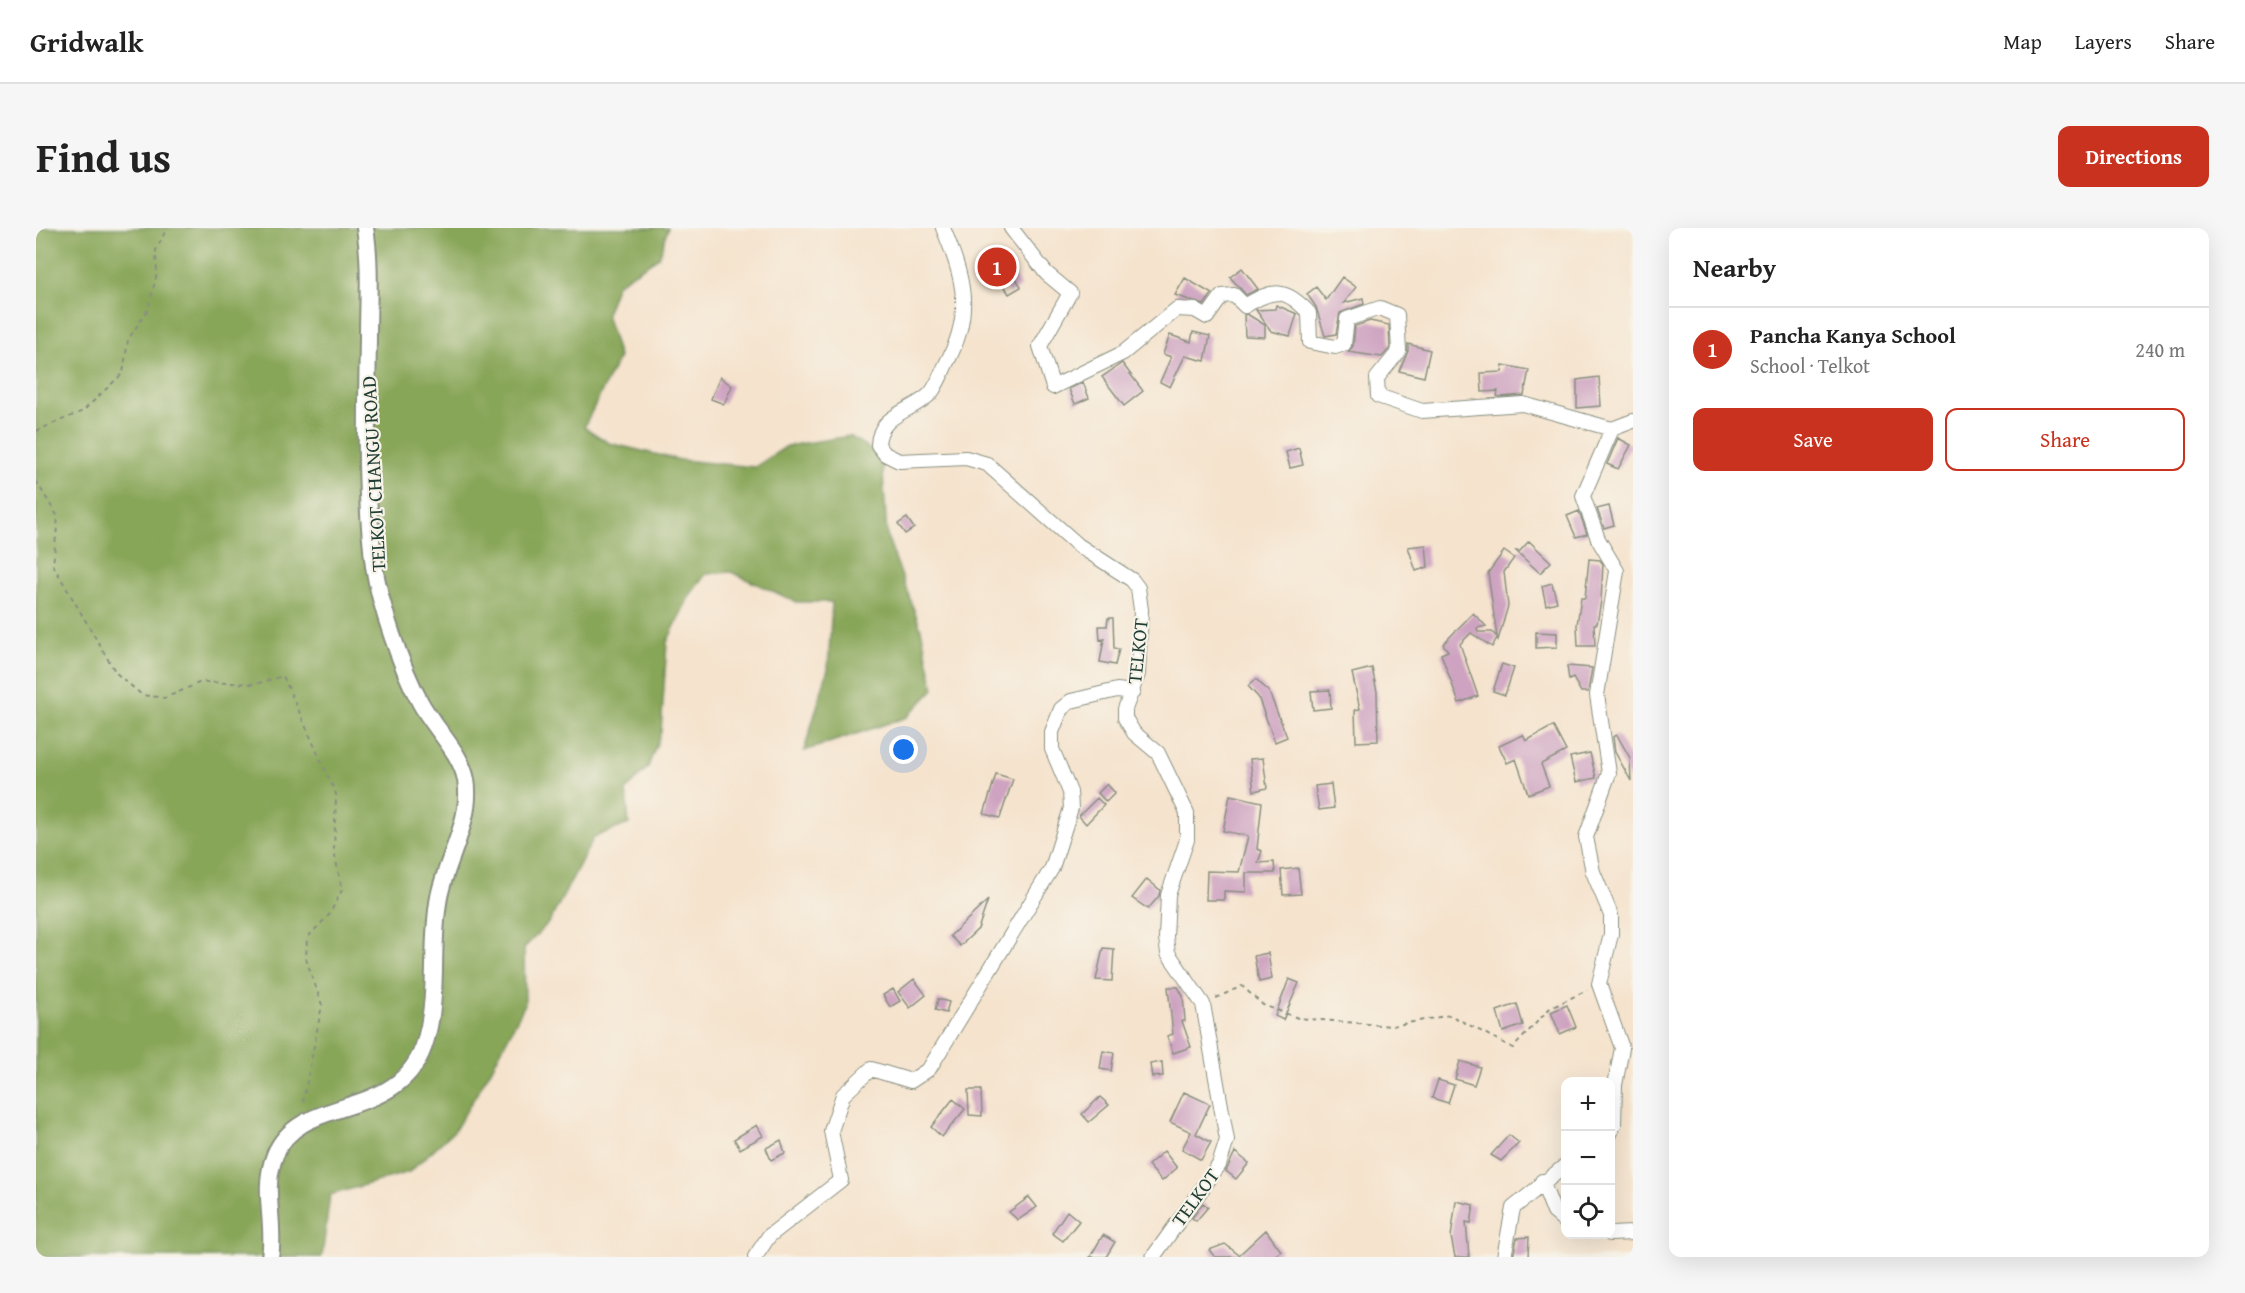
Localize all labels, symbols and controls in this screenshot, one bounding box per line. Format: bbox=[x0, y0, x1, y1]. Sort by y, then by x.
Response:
text: Gridwalk bbox=[30, 21, 143, 62]
text: Map bbox=[2003, 26, 2042, 57]
text: Layers bbox=[2075, 26, 2132, 57]
text: Share bbox=[2165, 26, 2215, 57]
text: Find us bbox=[36, 126, 171, 187]
button: Directions bbox=[2058, 126, 2209, 187]
pin: 1 bbox=[978, 244, 1016, 290]
text: Nearby bbox=[1693, 248, 1776, 287]
text: Pancha Kanya School bbox=[1750, 319, 1956, 351]
text: 1 bbox=[1707, 335, 1718, 364]
text: 240 m bbox=[2135, 335, 2185, 364]
text: School · Telkot bbox=[1750, 351, 1870, 380]
street label: TELKOT CHANGU ROAD bbox=[353, 375, 393, 573]
button: Save bbox=[1693, 408, 1933, 471]
button: Share bbox=[1945, 408, 2185, 471]
street label: TELKOT bbox=[1119, 617, 1155, 685]
your location bbox=[889, 735, 918, 764]
map controls bbox=[1561, 1077, 1615, 1239]
button: + bbox=[1561, 1077, 1615, 1131]
button: − bbox=[1561, 1131, 1615, 1185]
street label: TELKOT bbox=[1164, 1162, 1226, 1232]
button: locate bbox=[1561, 1185, 1615, 1239]

